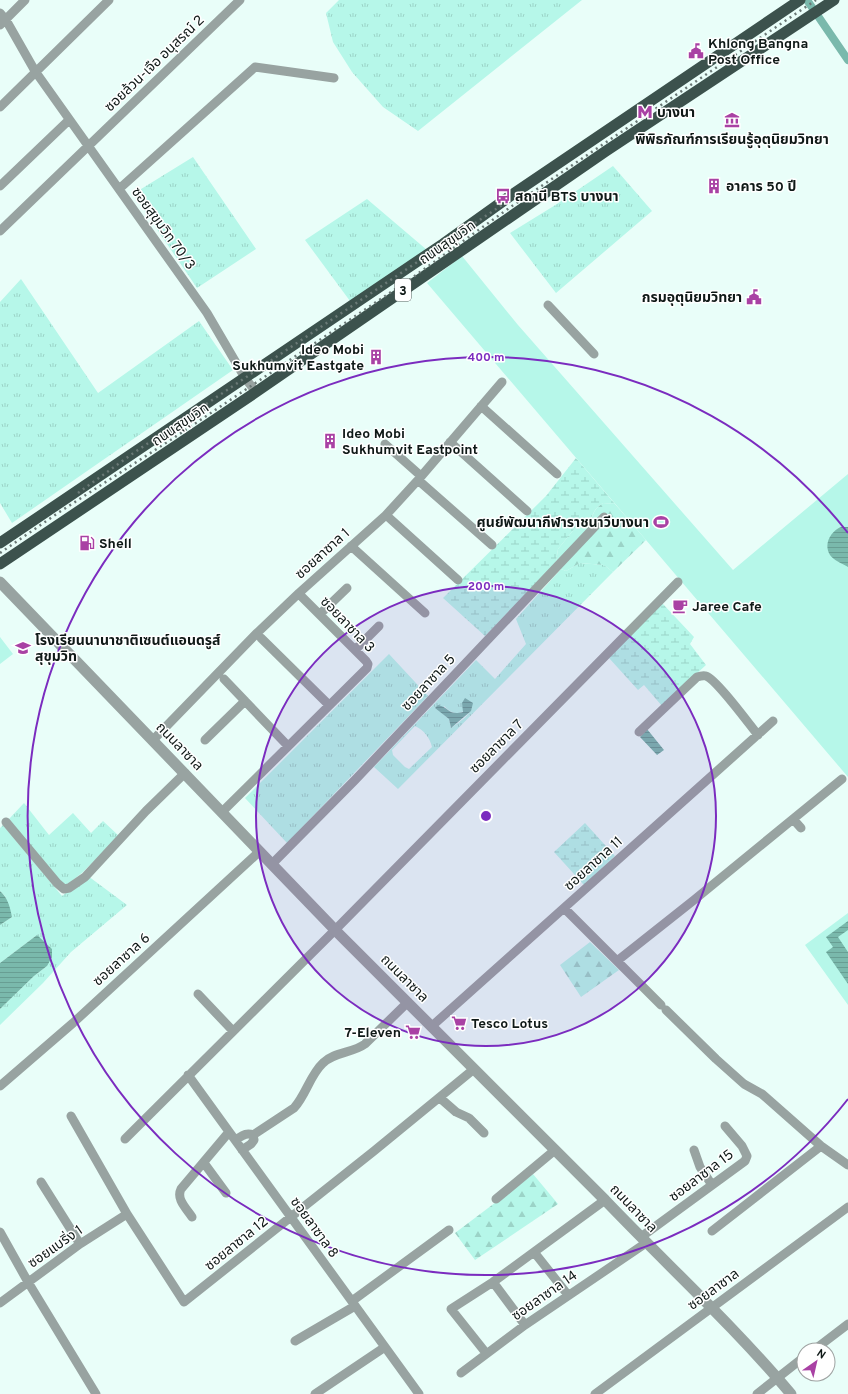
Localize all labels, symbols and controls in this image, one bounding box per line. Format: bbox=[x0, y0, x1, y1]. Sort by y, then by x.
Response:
street label: ซอยล้วน-เจือ อนุสรณ์ 2 bbox=[102, 12, 208, 116]
place label: Khlong Bangna Post Office bbox=[708, 36, 808, 69]
public building icon: Khlong Bangna Post Office bbox=[687, 42, 705, 60]
metro station icon: บางนา bbox=[636, 103, 654, 121]
place label: บางนา bbox=[657, 105, 695, 122]
museum icon: พิพิธภัณฑ์การเรียนรู้อุตุนิยมวิทยา bbox=[723, 111, 741, 129]
place label: พิพิธภัณฑ์การเรียนรู้อุตุนิยมวิทยา bbox=[635, 132, 829, 149]
building icon: อาคาร 50 ปี bbox=[705, 177, 723, 195]
place label: อาคาร 50 ปี bbox=[726, 179, 796, 196]
street label: ซอยสุขุมวิท 70/3 bbox=[127, 184, 198, 273]
bus stop icon: สถานี BTS บางนา bbox=[494, 187, 512, 205]
place label: สถานี BTS บางนา bbox=[515, 189, 619, 206]
street label: ถนนสุขุมวิท bbox=[416, 218, 479, 269]
road number: 3 bbox=[395, 279, 411, 301]
public building icon: กรมอุตุนิยมวิทยา bbox=[745, 288, 763, 306]
place label: กรมอุตุนิยมวิทยา bbox=[642, 290, 742, 307]
place label: Ideo Mobi Sukhumvit Eastgate bbox=[232, 342, 364, 375]
building icon: Ideo Mobi Sukhumvit Eastgate bbox=[367, 348, 385, 366]
text: 400 m bbox=[467, 350, 505, 366]
street label: ถนนสุขุมวิท bbox=[149, 400, 213, 451]
place label: Ideo Mobi Sukhumvit Eastpoint bbox=[342, 426, 478, 459]
building icon: Ideo Mobi Sukhumvit Eastpoint bbox=[321, 432, 339, 450]
sports icon: ศูนย์พัฒนากีฬาราชนาวีบางนา bbox=[652, 513, 670, 531]
place label: ศูนย์พัฒนากีฬาราชนาวีบางนา bbox=[477, 515, 649, 532]
street label: ซอยลาซาล 1 bbox=[292, 525, 354, 583]
fuel station icon: Shell bbox=[78, 534, 96, 552]
place label: Shell bbox=[99, 536, 132, 553]
text: 200 m bbox=[468, 579, 504, 595]
street label: ซอยลาซาล 3 bbox=[316, 594, 378, 656]
cafe icon: Jaree Cafe bbox=[671, 597, 689, 615]
place label: Jaree Cafe bbox=[692, 599, 762, 616]
place label: โรงเรียนนานาชาติเซนต์แอนดรูส์ สุขุมวิท bbox=[35, 633, 221, 666]
school or university icon: โรงเรียนนานาชาติเซนต์แอนดรูส์ สุขุมวิท bbox=[14, 639, 32, 657]
street label: ซอยลาซาล 5 bbox=[399, 651, 460, 715]
street label: ซอยลาซาล 7 bbox=[467, 717, 528, 778]
street label: ถนนลาซาล bbox=[152, 719, 206, 775]
centre of rings bbox=[479, 809, 493, 823]
street label: ซอยลาซาล 11 bbox=[561, 833, 627, 895]
street label: ซอยลาซาล 6 bbox=[90, 930, 154, 990]
street label: ถนนลาซาล bbox=[376, 952, 431, 1007]
supermarket icon: Tesco Lotus bbox=[450, 1014, 468, 1032]
place label: Tesco Lotus bbox=[471, 1016, 548, 1033]
supermarket icon: 7-Eleven bbox=[404, 1023, 422, 1041]
place label: 7-Eleven bbox=[344, 1025, 401, 1042]
street label: ซอยลาซาล 15 bbox=[666, 1146, 738, 1206]
street label: ถนนลาซาล bbox=[606, 1181, 660, 1237]
street label: ซอยลาซาล 8 bbox=[286, 1194, 342, 1262]
street label: ซอยลาซาล 12 bbox=[202, 1214, 272, 1275]
street label: ซอยแบริ่ง 1 bbox=[24, 1220, 87, 1272]
street label: ซอยลาซาล bbox=[685, 1266, 743, 1315]
street label: ซอยลาซาล 14 bbox=[509, 1267, 581, 1325]
north arrow bbox=[796, 1342, 836, 1382]
text: N bbox=[814, 1347, 828, 1363]

